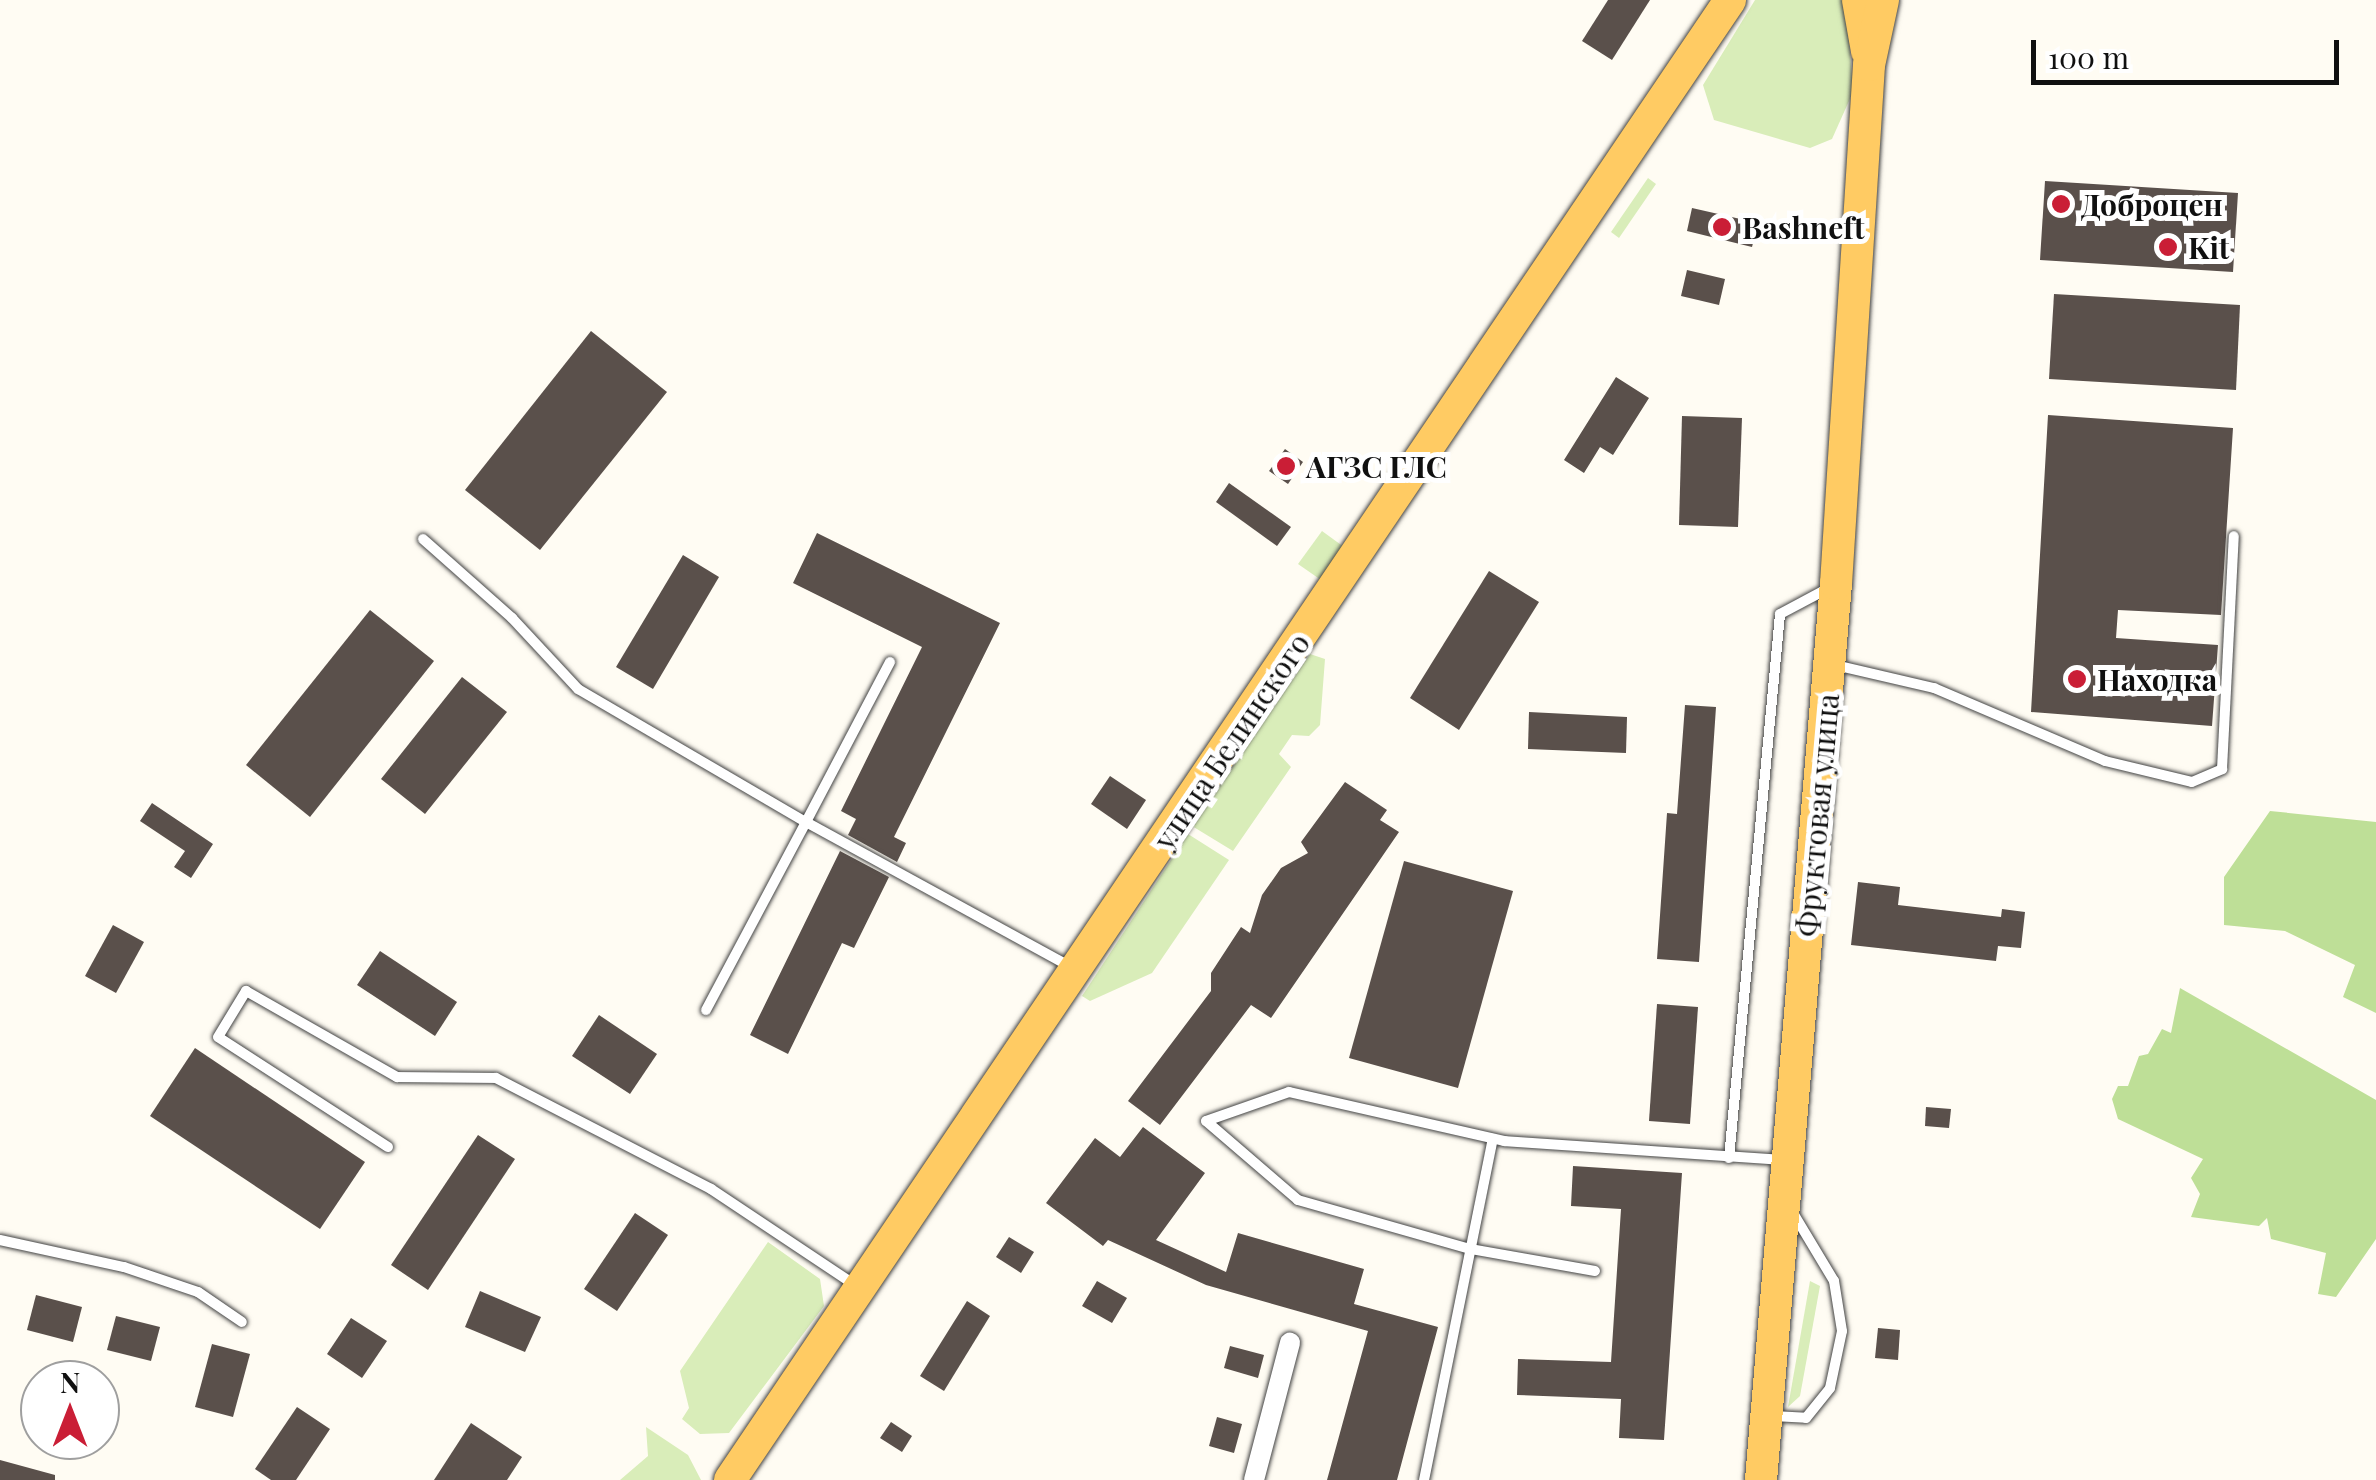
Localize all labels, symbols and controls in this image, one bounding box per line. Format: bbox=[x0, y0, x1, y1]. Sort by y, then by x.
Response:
scale bar bbox=[2036, 20, 2344, 82]
text: 100 m bbox=[2048, 37, 2129, 77]
place label: Доброцен bbox=[2081, 186, 2223, 222]
marker: Доброцен bbox=[2050, 193, 2072, 215]
place label: Bashneft bbox=[1742, 209, 1864, 245]
marker: Bashneft bbox=[1711, 216, 1733, 238]
place label: Kit bbox=[2188, 229, 2229, 265]
marker: Kit bbox=[2157, 236, 2179, 258]
place label: АГЗС ГЛС bbox=[1306, 448, 1447, 484]
marker: АГЗС ГЛС bbox=[1275, 455, 1297, 477]
street label: улица Белинского bbox=[1145, 626, 1317, 856]
place label: Находка bbox=[2097, 661, 2217, 697]
marker: Находка bbox=[2066, 668, 2088, 690]
street label: Фруктовая улица bbox=[1788, 692, 1846, 938]
north arrow bbox=[20, 1360, 120, 1460]
text: N bbox=[60, 1363, 80, 1400]

